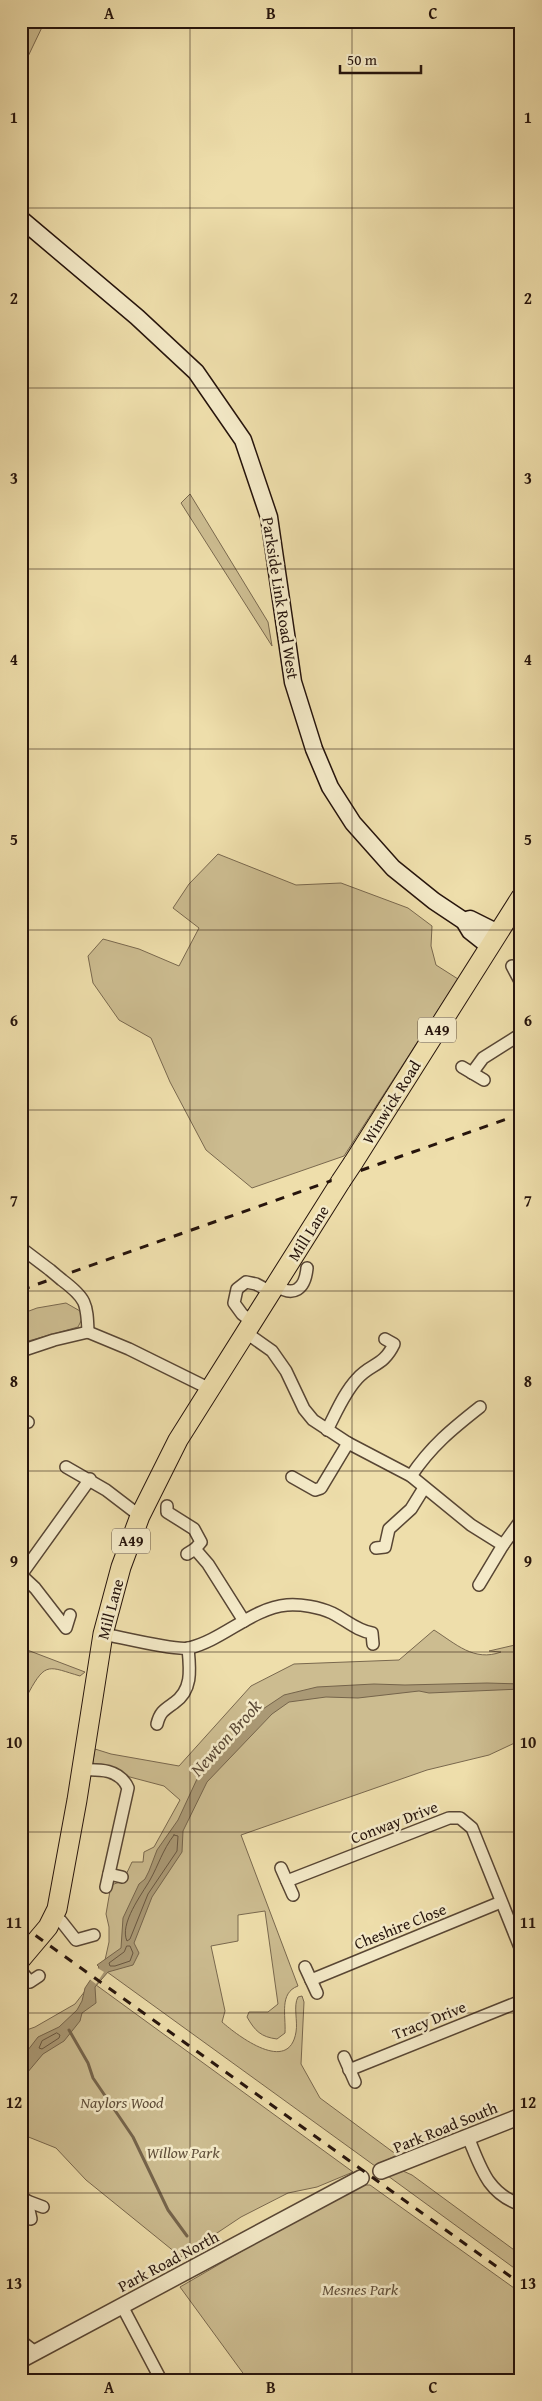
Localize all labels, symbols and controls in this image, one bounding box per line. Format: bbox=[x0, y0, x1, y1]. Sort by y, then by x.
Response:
text: A bbox=[104, 1, 115, 25]
text: B bbox=[266, 1, 276, 25]
text: C bbox=[428, 1, 438, 25]
scale bar bbox=[340, 42, 421, 74]
text: 50 m bbox=[347, 49, 378, 70]
text: 1 bbox=[10, 105, 18, 129]
text: 1 bbox=[524, 105, 532, 129]
text: 2 bbox=[10, 286, 18, 310]
text: 2 bbox=[524, 286, 532, 310]
text: 3 bbox=[10, 466, 18, 490]
text: 3 bbox=[524, 466, 532, 490]
street label: Parkside Link Road West bbox=[256, 515, 306, 681]
text: 4 bbox=[10, 647, 18, 671]
text: 4 bbox=[524, 647, 532, 671]
text: 5 bbox=[10, 827, 18, 851]
text: 5 bbox=[524, 827, 532, 851]
text: 6 bbox=[10, 1008, 18, 1032]
text: 6 bbox=[524, 1008, 532, 1032]
road number: A49 bbox=[418, 1018, 456, 1042]
street label: Winwick Road bbox=[356, 1055, 427, 1149]
text: 7 bbox=[10, 1188, 18, 1212]
text: 7 bbox=[524, 1188, 532, 1212]
street label: Mill Lane bbox=[281, 1200, 335, 1266]
text: 8 bbox=[10, 1369, 18, 1393]
text: 8 bbox=[524, 1369, 532, 1393]
road number: A49 bbox=[112, 1528, 150, 1554]
text: 9 bbox=[10, 1549, 18, 1573]
text: 9 bbox=[524, 1549, 532, 1573]
street label: Mill Lane bbox=[90, 1576, 130, 1642]
water label: Newton Brook bbox=[183, 1693, 268, 1783]
text: 10 bbox=[6, 1730, 22, 1754]
text: 10 bbox=[520, 1730, 536, 1754]
street label: Conway Drive bbox=[347, 1794, 441, 1850]
street label: Cheshire Close bbox=[350, 1897, 450, 1955]
text: 11 bbox=[6, 1910, 22, 1934]
text: 11 bbox=[520, 1910, 536, 1934]
street label: Tracy Drive bbox=[389, 1994, 469, 2046]
text: 12 bbox=[6, 2090, 22, 2114]
park label: Naylors Wood bbox=[79, 2090, 164, 2114]
text: 12 bbox=[520, 2090, 536, 2114]
street label: Park Road South bbox=[389, 2095, 501, 2159]
park label: Willow Park bbox=[147, 2140, 220, 2164]
street label: Park Road North bbox=[113, 2224, 223, 2298]
text: 13 bbox=[6, 2271, 22, 2295]
text: 13 bbox=[520, 2271, 536, 2295]
park label: Mesnes Park bbox=[322, 2277, 399, 2301]
text: A bbox=[104, 2375, 115, 2399]
text: B bbox=[266, 2375, 276, 2399]
text: C bbox=[428, 2375, 438, 2399]

